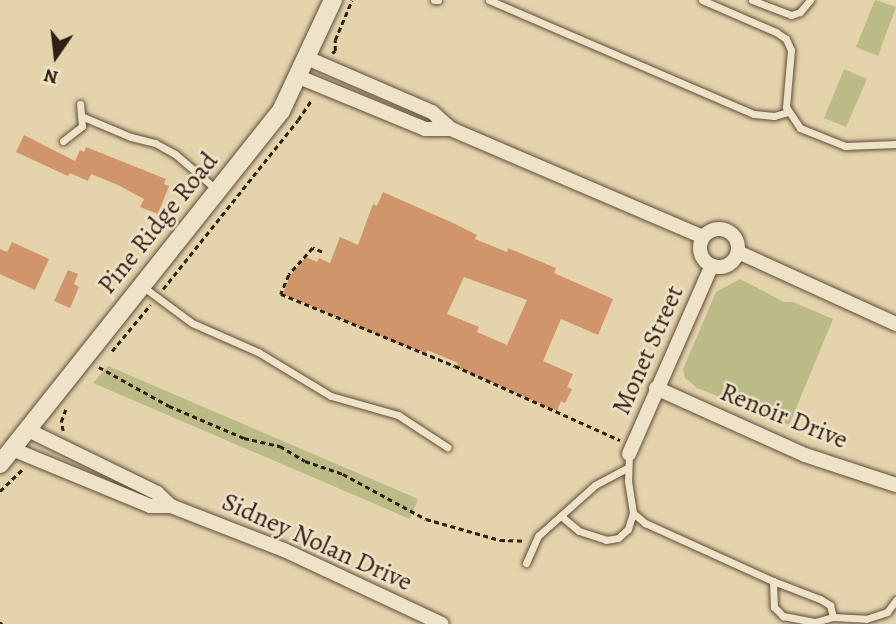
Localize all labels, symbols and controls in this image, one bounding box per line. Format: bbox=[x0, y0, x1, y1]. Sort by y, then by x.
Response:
north arrow bbox=[21, 21, 91, 91]
text: N bbox=[41, 62, 61, 91]
street label: Pine Ridge Road bbox=[91, 146, 225, 300]
street label: Monet Street bbox=[606, 281, 690, 419]
street label: Renoir Drive bbox=[716, 376, 852, 456]
street label: Sidney Nolan Drive bbox=[217, 486, 417, 598]

